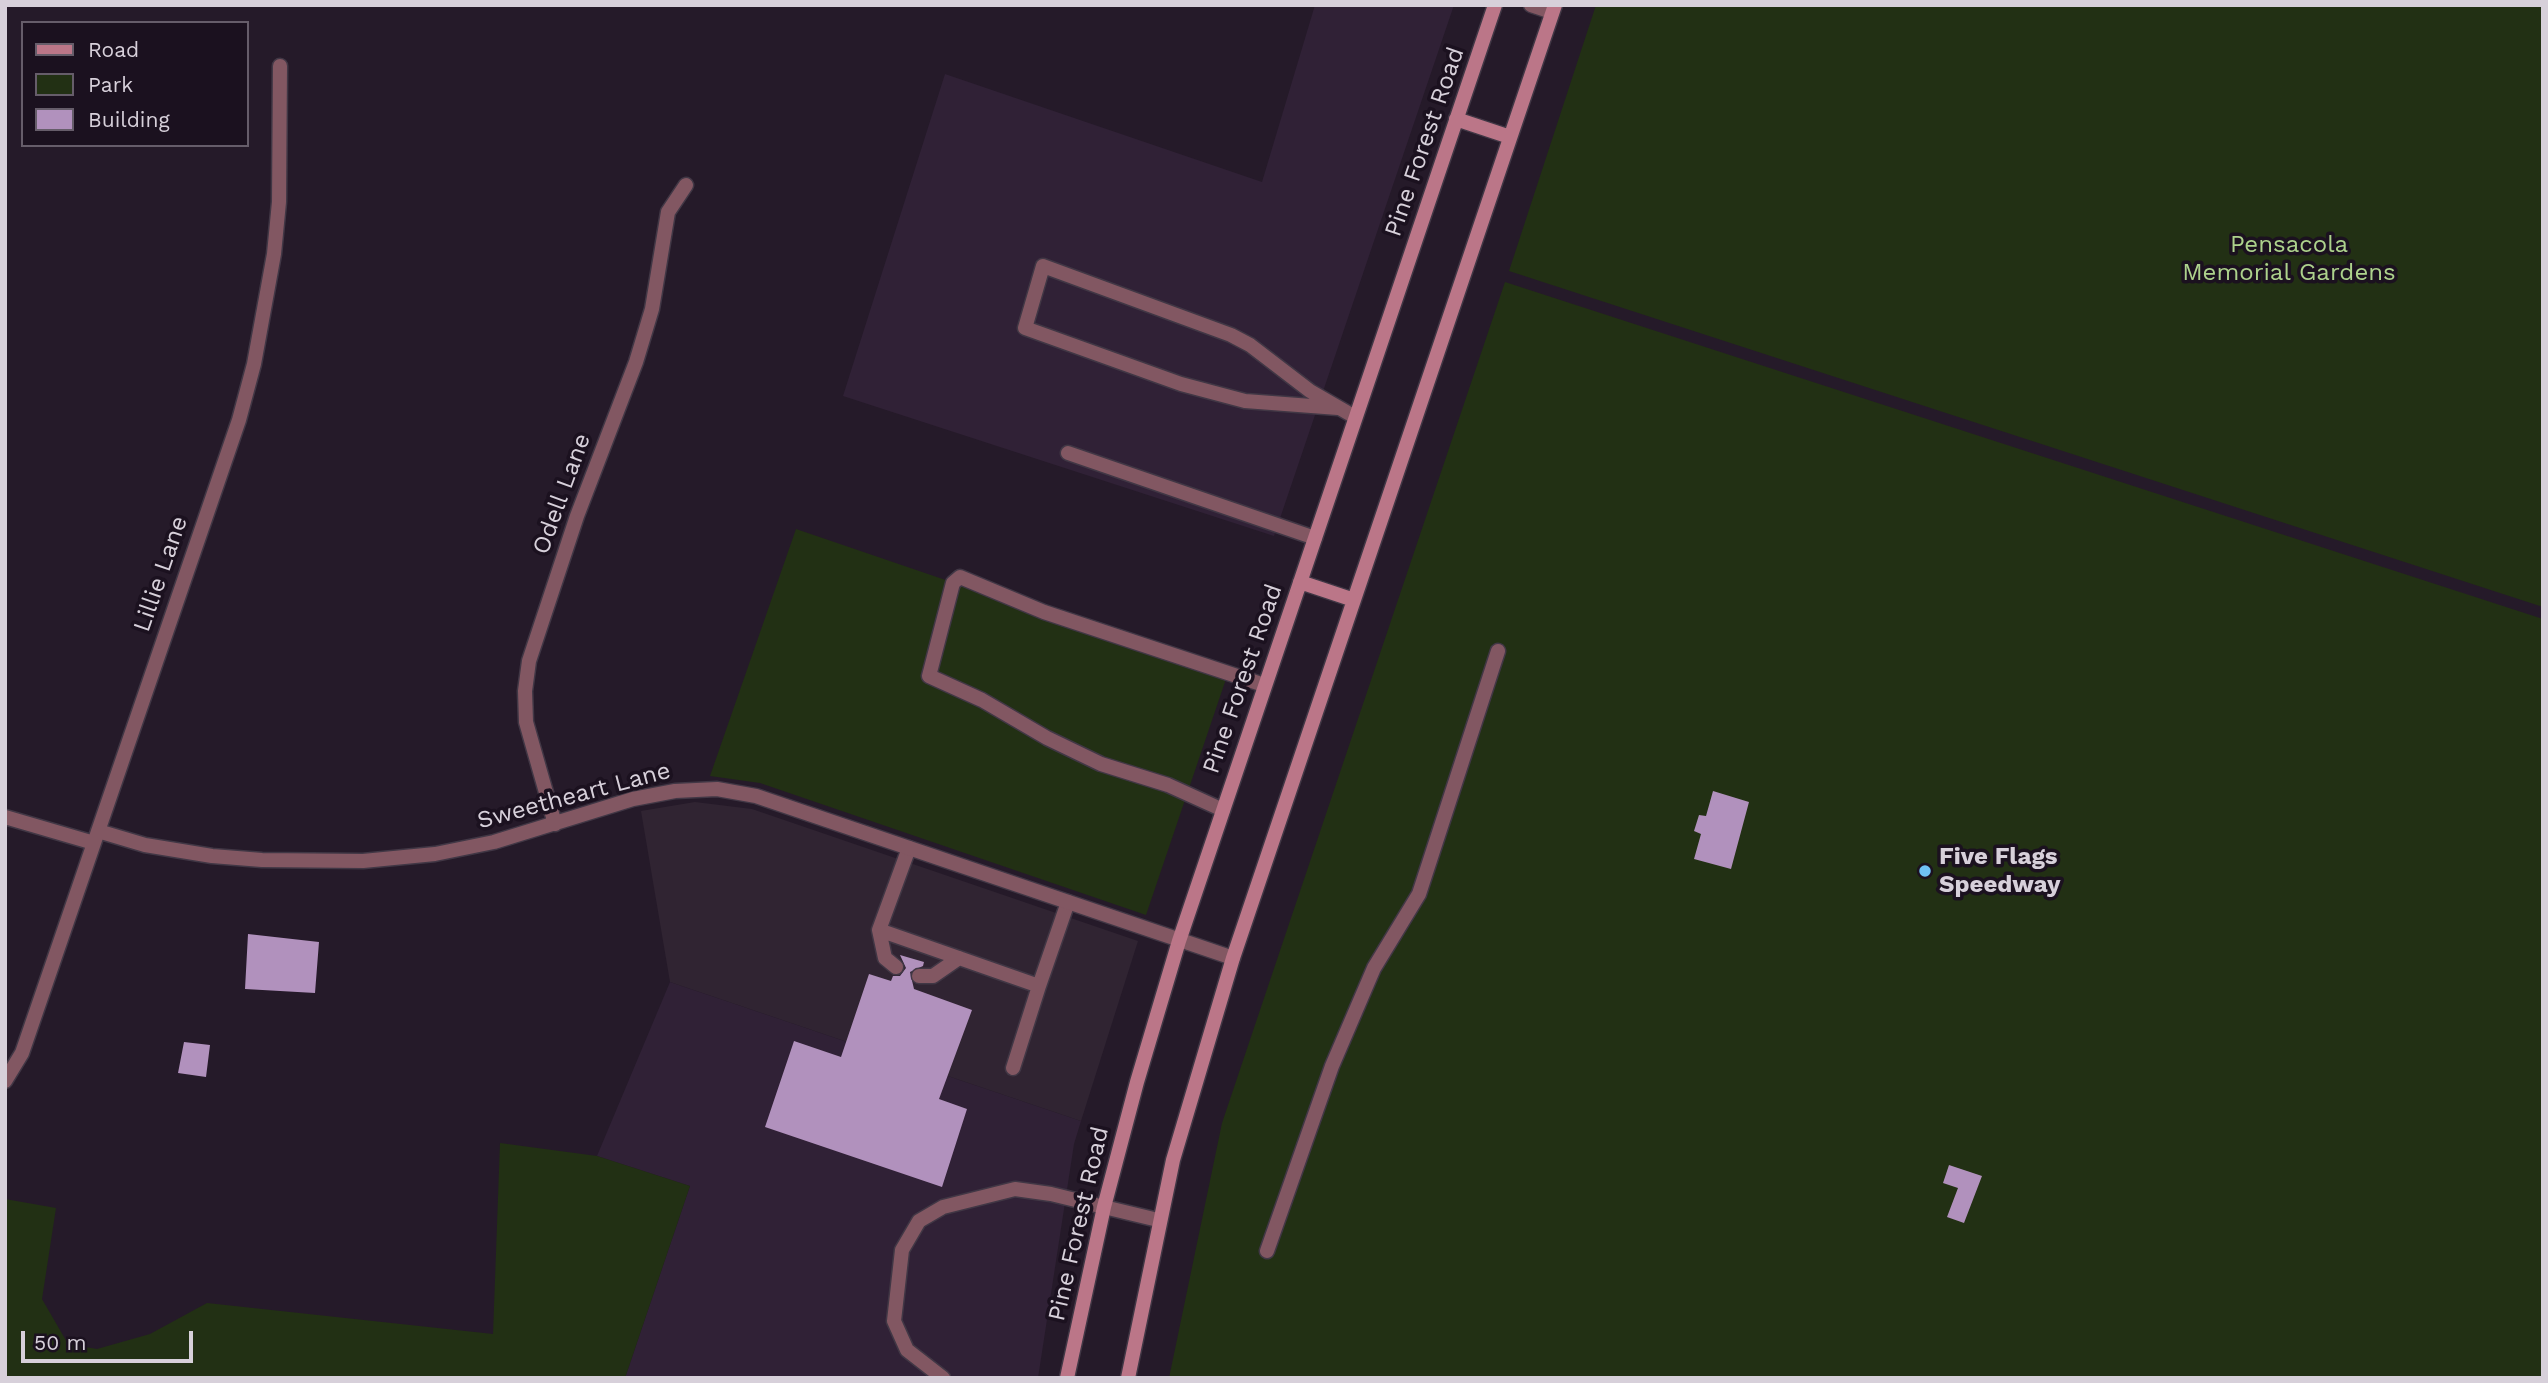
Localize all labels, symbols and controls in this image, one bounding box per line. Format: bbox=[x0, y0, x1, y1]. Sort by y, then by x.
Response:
legend bbox=[21, 21, 248, 147]
text: Road bbox=[88, 37, 139, 62]
street label: Pine Forest Road bbox=[1379, 44, 1471, 240]
text: Park bbox=[88, 72, 133, 97]
text: Building bbox=[88, 107, 170, 132]
park label: Pensacola Memorial Gardens bbox=[2182, 231, 2396, 287]
street label: Odell Lane bbox=[527, 430, 597, 558]
street label: Lillie Lane bbox=[128, 512, 194, 636]
street label: Pine Forest Road bbox=[1197, 581, 1289, 777]
street label: Sweetheart Lane bbox=[474, 756, 674, 836]
place label: Five Flags Speedway bbox=[1939, 843, 2060, 899]
marker: Five Flags Speedway bbox=[1917, 863, 1933, 879]
street label: Pine Forest Road bbox=[1043, 1124, 1115, 1324]
scale bar bbox=[24, 1316, 196, 1360]
text: 50 m bbox=[34, 1330, 86, 1355]

